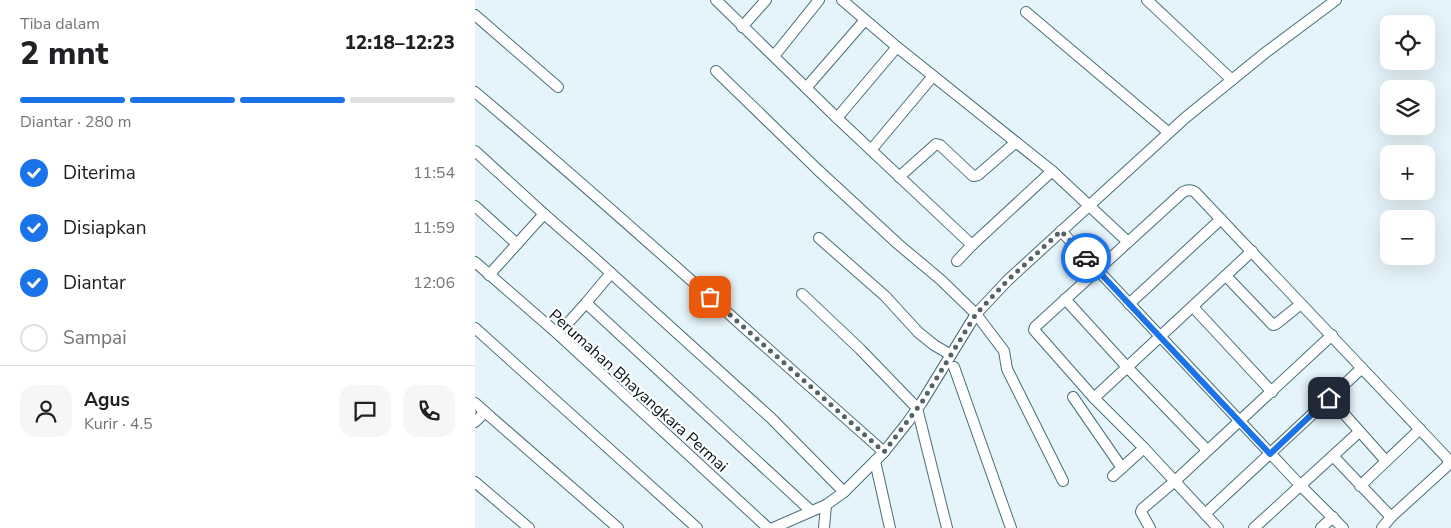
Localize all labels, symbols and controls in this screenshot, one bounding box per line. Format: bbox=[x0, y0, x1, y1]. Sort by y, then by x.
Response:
text: Tiba dalam bbox=[20, 13, 100, 35]
map controls bbox=[1380, 15, 1435, 265]
button: locate bbox=[1380, 15, 1435, 70]
text: 12:18–12:23 bbox=[344, 30, 455, 56]
text: 2 mnt bbox=[20, 32, 109, 75]
button: layers bbox=[1380, 80, 1435, 135]
text: Diantar · 280 m bbox=[20, 111, 131, 133]
button: + bbox=[1380, 145, 1435, 200]
icon: check bbox=[20, 159, 48, 187]
text: Diterima bbox=[63, 160, 136, 186]
text: 11:54 bbox=[413, 162, 455, 184]
button: − bbox=[1380, 210, 1435, 265]
icon: check bbox=[20, 214, 48, 242]
text: Disiapkan bbox=[63, 215, 146, 241]
text: 11:59 bbox=[413, 217, 455, 239]
courier bbox=[1061, 233, 1111, 283]
icon: car bbox=[1072, 244, 1100, 272]
icon: check bbox=[20, 269, 48, 297]
text: Diantar bbox=[63, 270, 126, 296]
text: 12:06 bbox=[413, 272, 455, 294]
pin bbox=[689, 276, 731, 318]
icon: bag bbox=[696, 283, 724, 311]
street label: Perumahan Bhayangkara Permai bbox=[544, 304, 733, 477]
text: Sampai bbox=[63, 325, 127, 351]
pin bbox=[1308, 377, 1350, 419]
icon: home bbox=[1315, 384, 1343, 412]
button: person bbox=[20, 385, 72, 437]
button: chat bbox=[339, 385, 391, 437]
button: phone bbox=[403, 385, 455, 437]
text: Agus bbox=[84, 387, 130, 413]
text: Kurir · 4.5 bbox=[84, 413, 153, 435]

